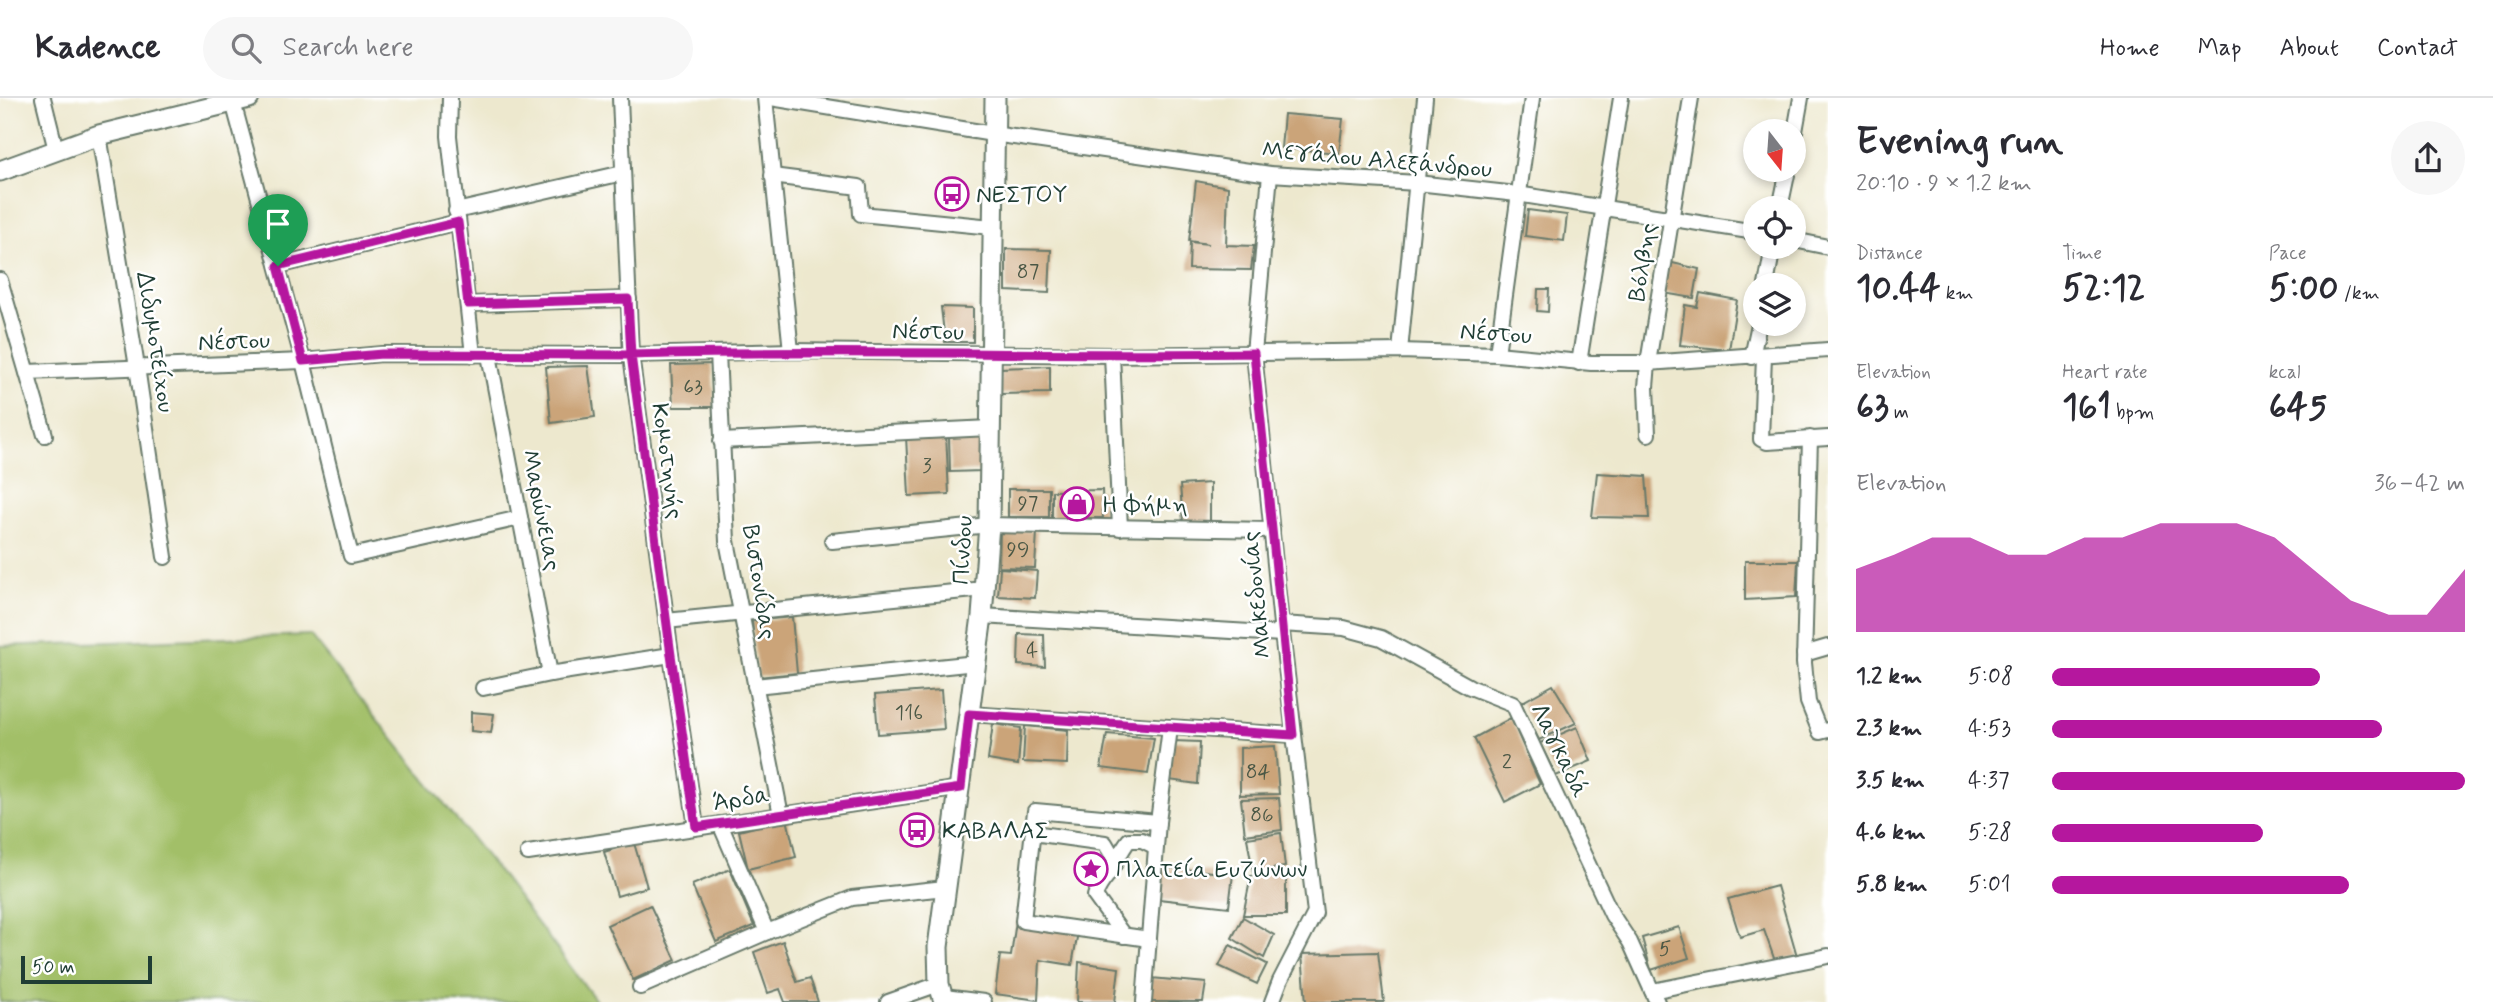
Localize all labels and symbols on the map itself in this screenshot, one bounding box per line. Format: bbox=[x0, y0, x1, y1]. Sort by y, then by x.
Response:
north arrow bbox=[1743, 119, 1806, 182]
street label: Μεγάλου Αλεξάνδρου bbox=[1261, 135, 1493, 186]
bus stop icon: ΝΕΣΤΟΥ bbox=[933, 175, 971, 213]
place label: ΝΕΣΤΟΥ bbox=[976, 180, 1067, 211]
pin bbox=[248, 194, 308, 266]
street label: Βόλβης bbox=[1622, 221, 1665, 304]
house number: 87 bbox=[1017, 258, 1039, 286]
street label: Διδυμοτείχου bbox=[128, 270, 181, 415]
street label: Νέστου bbox=[892, 315, 964, 349]
street label: Νέστου bbox=[1459, 316, 1533, 352]
street label: Νέστου bbox=[198, 325, 271, 359]
house number: 63 bbox=[683, 373, 703, 401]
street label: Κομοτηνής bbox=[643, 401, 690, 521]
street label: Μαρώνειας bbox=[514, 447, 567, 574]
house number: 3 bbox=[922, 452, 932, 480]
shop icon: Η Φήμη bbox=[1058, 485, 1096, 523]
house number: 97 bbox=[1018, 490, 1038, 518]
place label: Η Φήμη bbox=[1102, 490, 1188, 521]
street label: Πίνδου bbox=[946, 515, 981, 585]
street label: Βιστονίδας bbox=[734, 523, 783, 642]
street label: Μακεδονίας bbox=[1235, 530, 1280, 660]
house number: 99 bbox=[1007, 536, 1029, 564]
house number: 4 bbox=[1026, 637, 1038, 665]
street label: Λαγκαδά bbox=[1522, 698, 1595, 803]
house number: 116 bbox=[895, 699, 923, 727]
house number: 2 bbox=[1502, 748, 1512, 776]
house number: 84 bbox=[1246, 758, 1271, 786]
street label: Άρδα bbox=[711, 780, 772, 819]
house number: 86 bbox=[1250, 801, 1274, 829]
bus stop icon: ΚΑΒΑΛΑΣ bbox=[898, 811, 936, 849]
place label: ΚΑΒΑΛΑΣ bbox=[942, 816, 1049, 847]
place icon: Πλατεία Ευζώνων bbox=[1072, 850, 1110, 888]
place label: Πλατεία Ευζώνων bbox=[1116, 855, 1307, 886]
house number: 5 bbox=[1659, 935, 1671, 963]
scale bar bbox=[21, 953, 152, 985]

